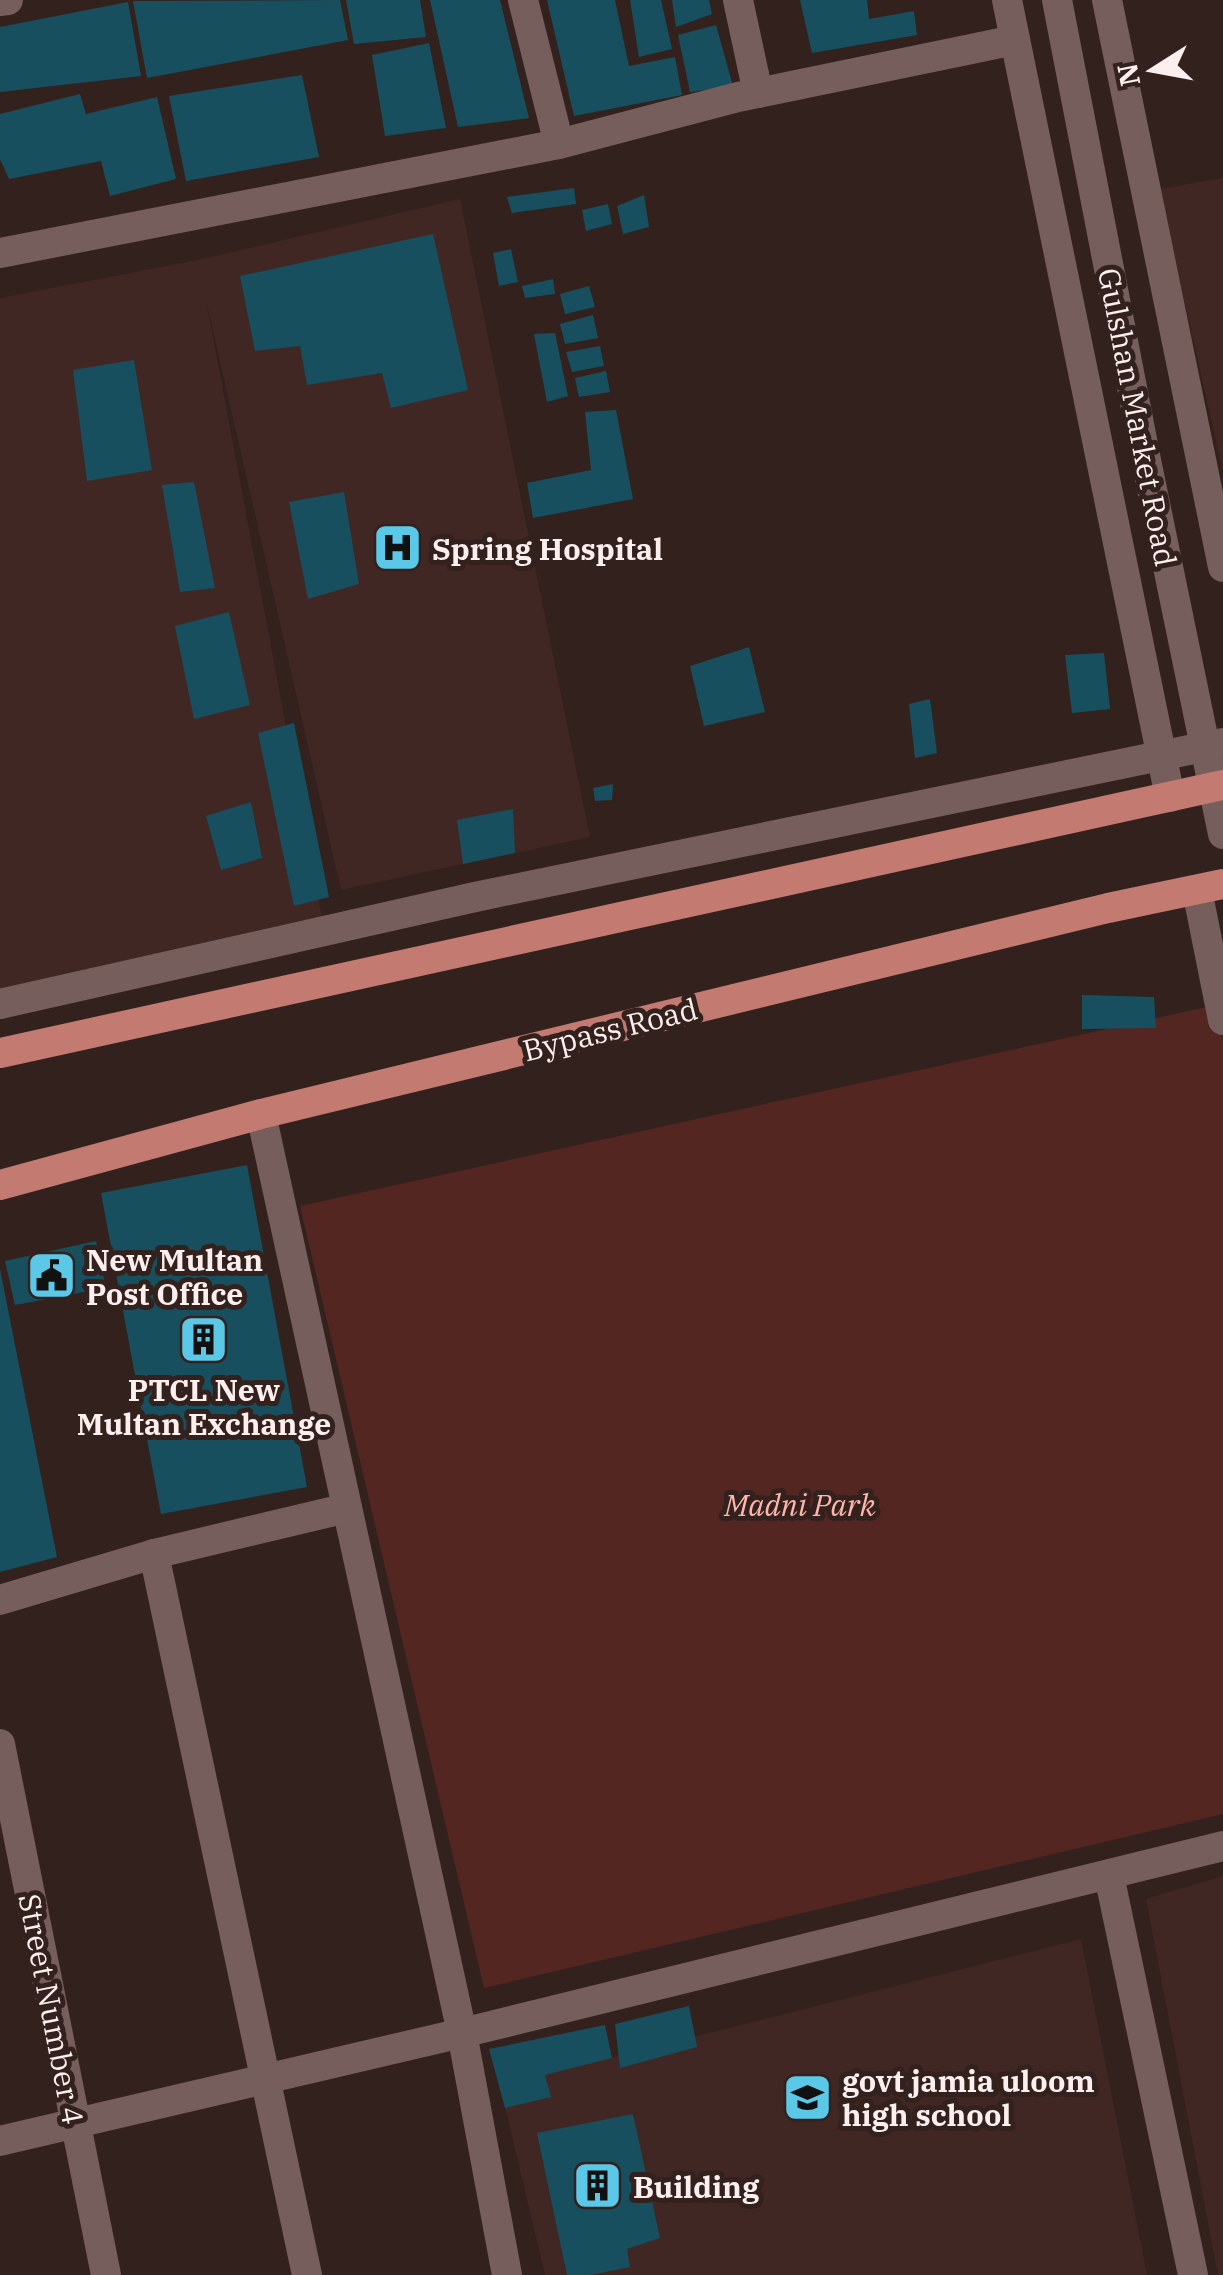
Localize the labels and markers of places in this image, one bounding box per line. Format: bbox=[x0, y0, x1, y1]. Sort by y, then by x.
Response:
hospital icon: Spring Hospital bbox=[371, 522, 423, 574]
place label: Spring Hospital bbox=[432, 529, 663, 568]
place label: New Multan Post Office bbox=[86, 1240, 263, 1313]
public building icon: New Multan Post Office bbox=[25, 1250, 77, 1302]
building icon: PTCL New Multan Exchange bbox=[178, 1314, 230, 1366]
place label: PTCL New Multan Exchange bbox=[77, 1370, 331, 1443]
place label: govt jamia uloom high school bbox=[842, 2061, 1095, 2134]
school or university icon: govt jamia uloom high school bbox=[781, 2071, 833, 2123]
building icon: Building bbox=[572, 2160, 624, 2212]
place label: Building bbox=[633, 2167, 760, 2206]

